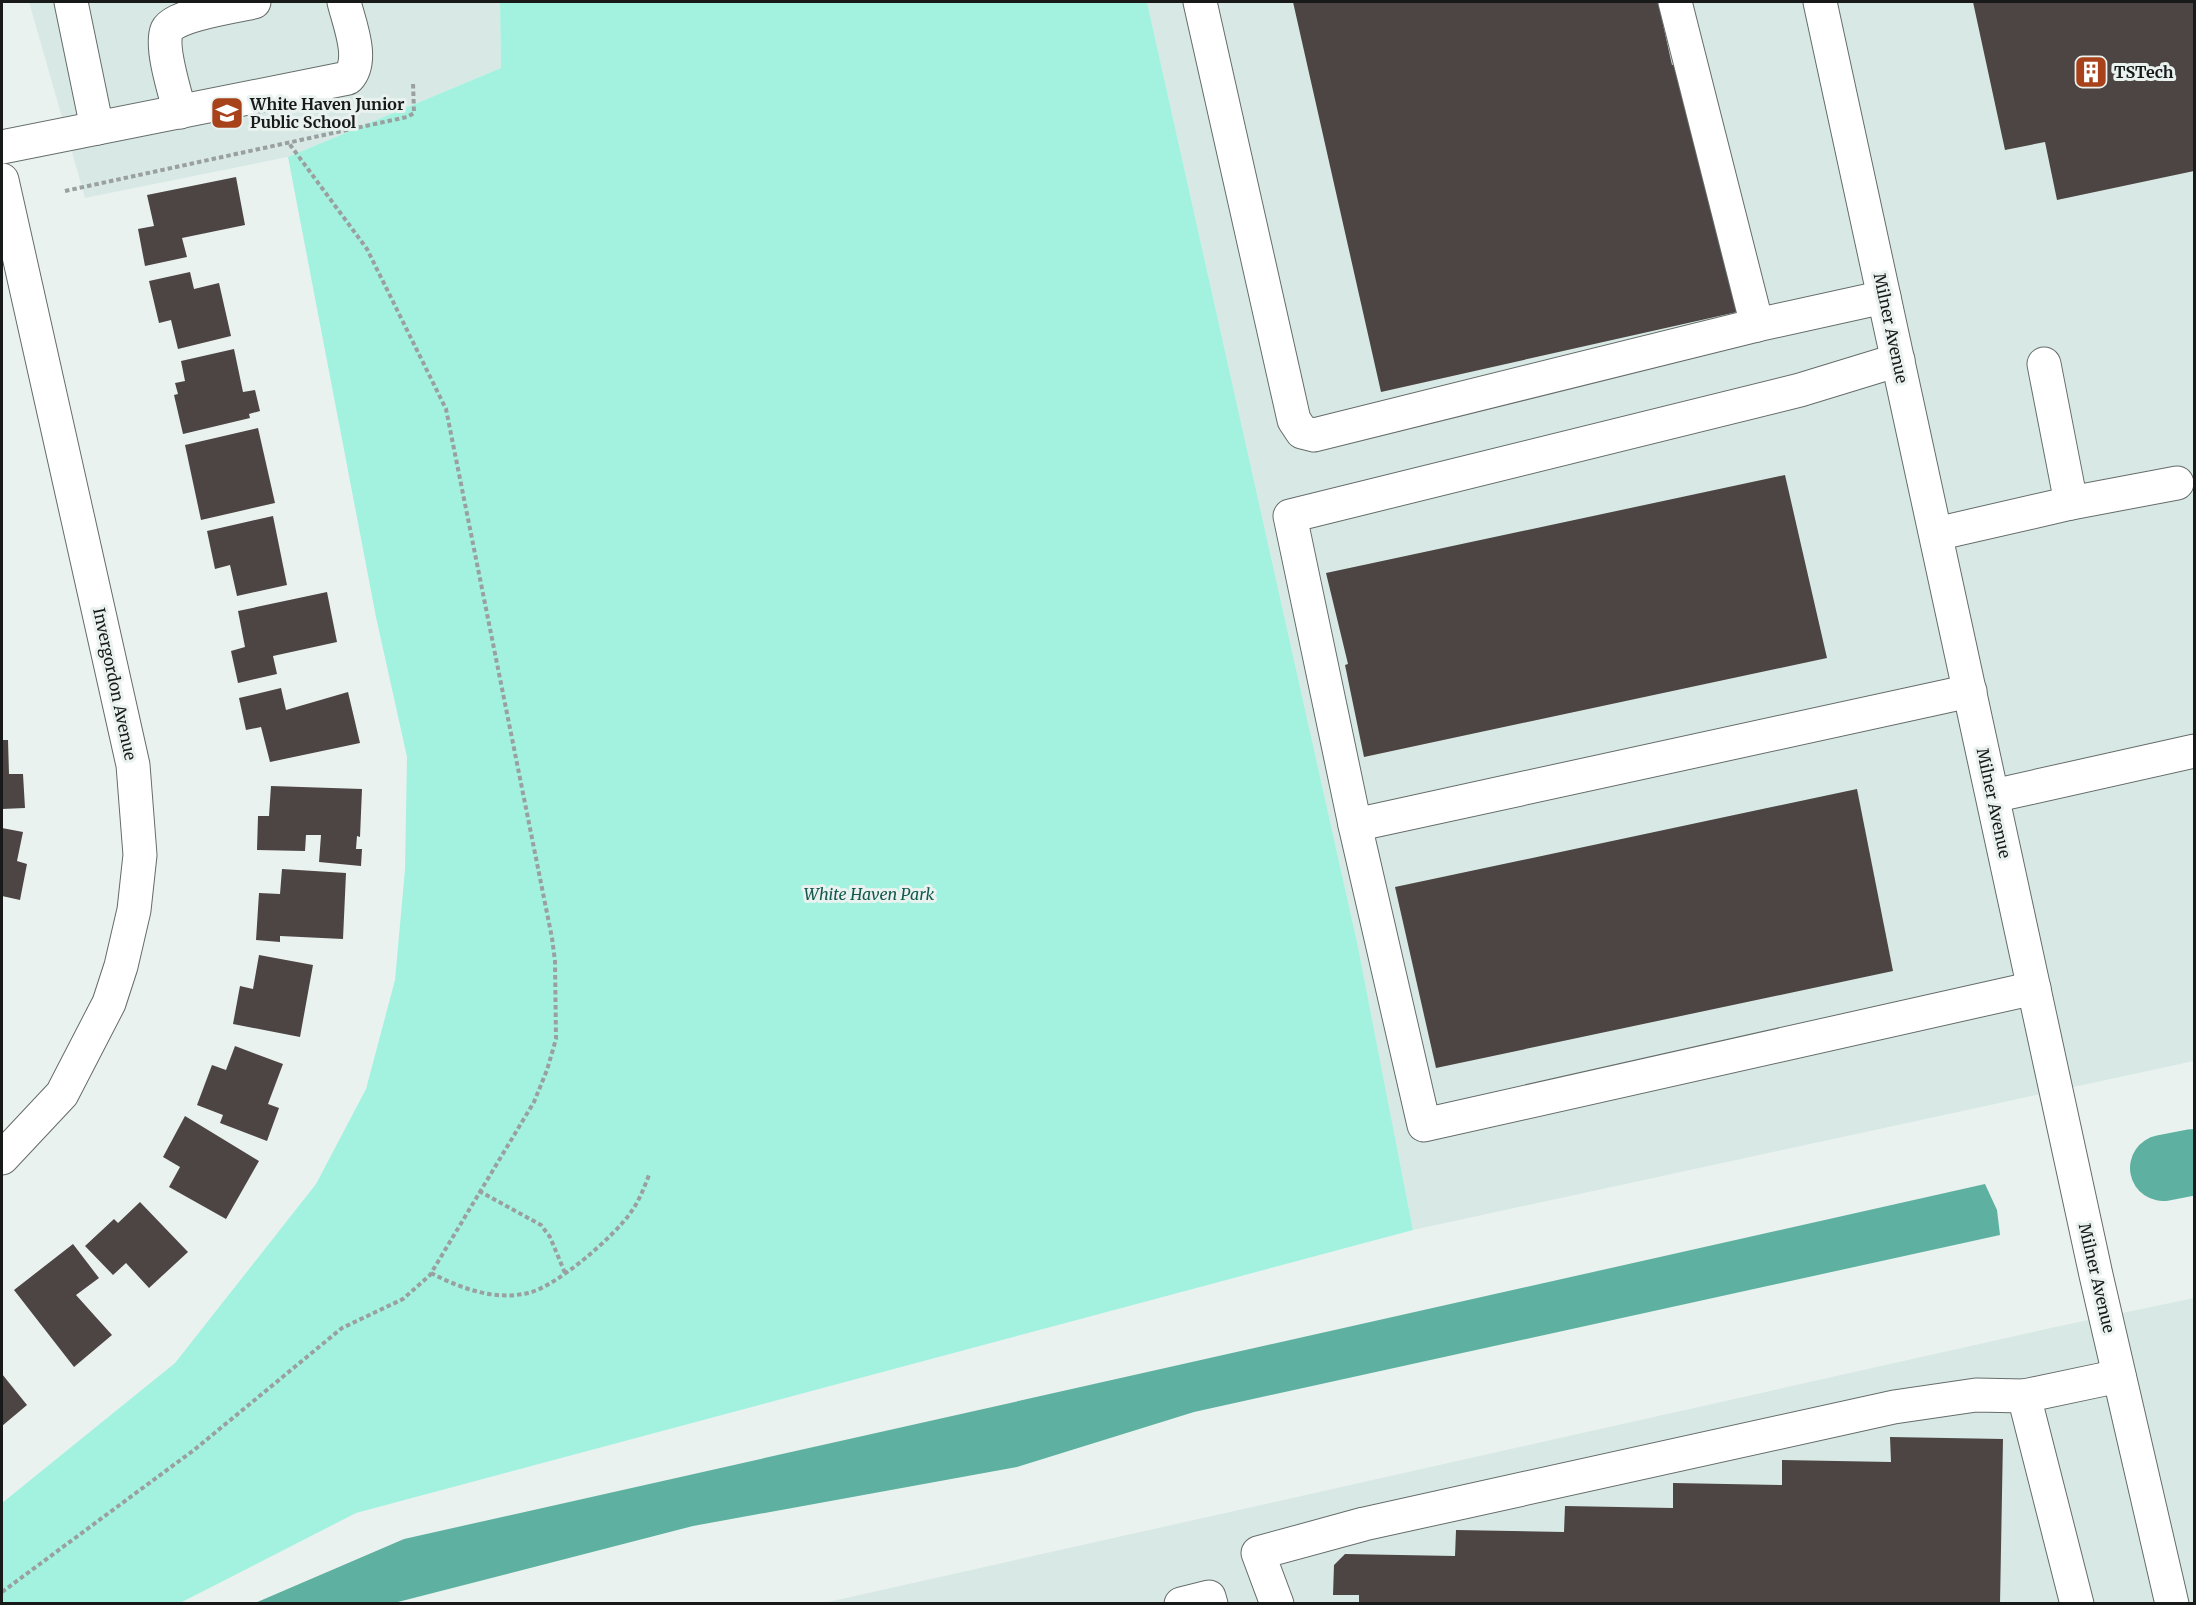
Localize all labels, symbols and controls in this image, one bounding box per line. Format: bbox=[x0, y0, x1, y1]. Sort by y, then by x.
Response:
building icon: TSTech bbox=[2073, 54, 2109, 90]
place label: TSTech bbox=[2114, 62, 2174, 82]
place label: White Haven Junior Public School bbox=[249, 94, 405, 132]
school or university icon: White Haven Junior Public School bbox=[209, 95, 245, 131]
street label: Milner Avenue bbox=[1870, 271, 1912, 385]
street label: Invergordon Avenue bbox=[89, 606, 141, 762]
street label: Milner Avenue bbox=[1973, 746, 2015, 860]
park label: White Haven Park bbox=[804, 884, 934, 904]
street label: Milner Avenue bbox=[2075, 1221, 2119, 1335]

